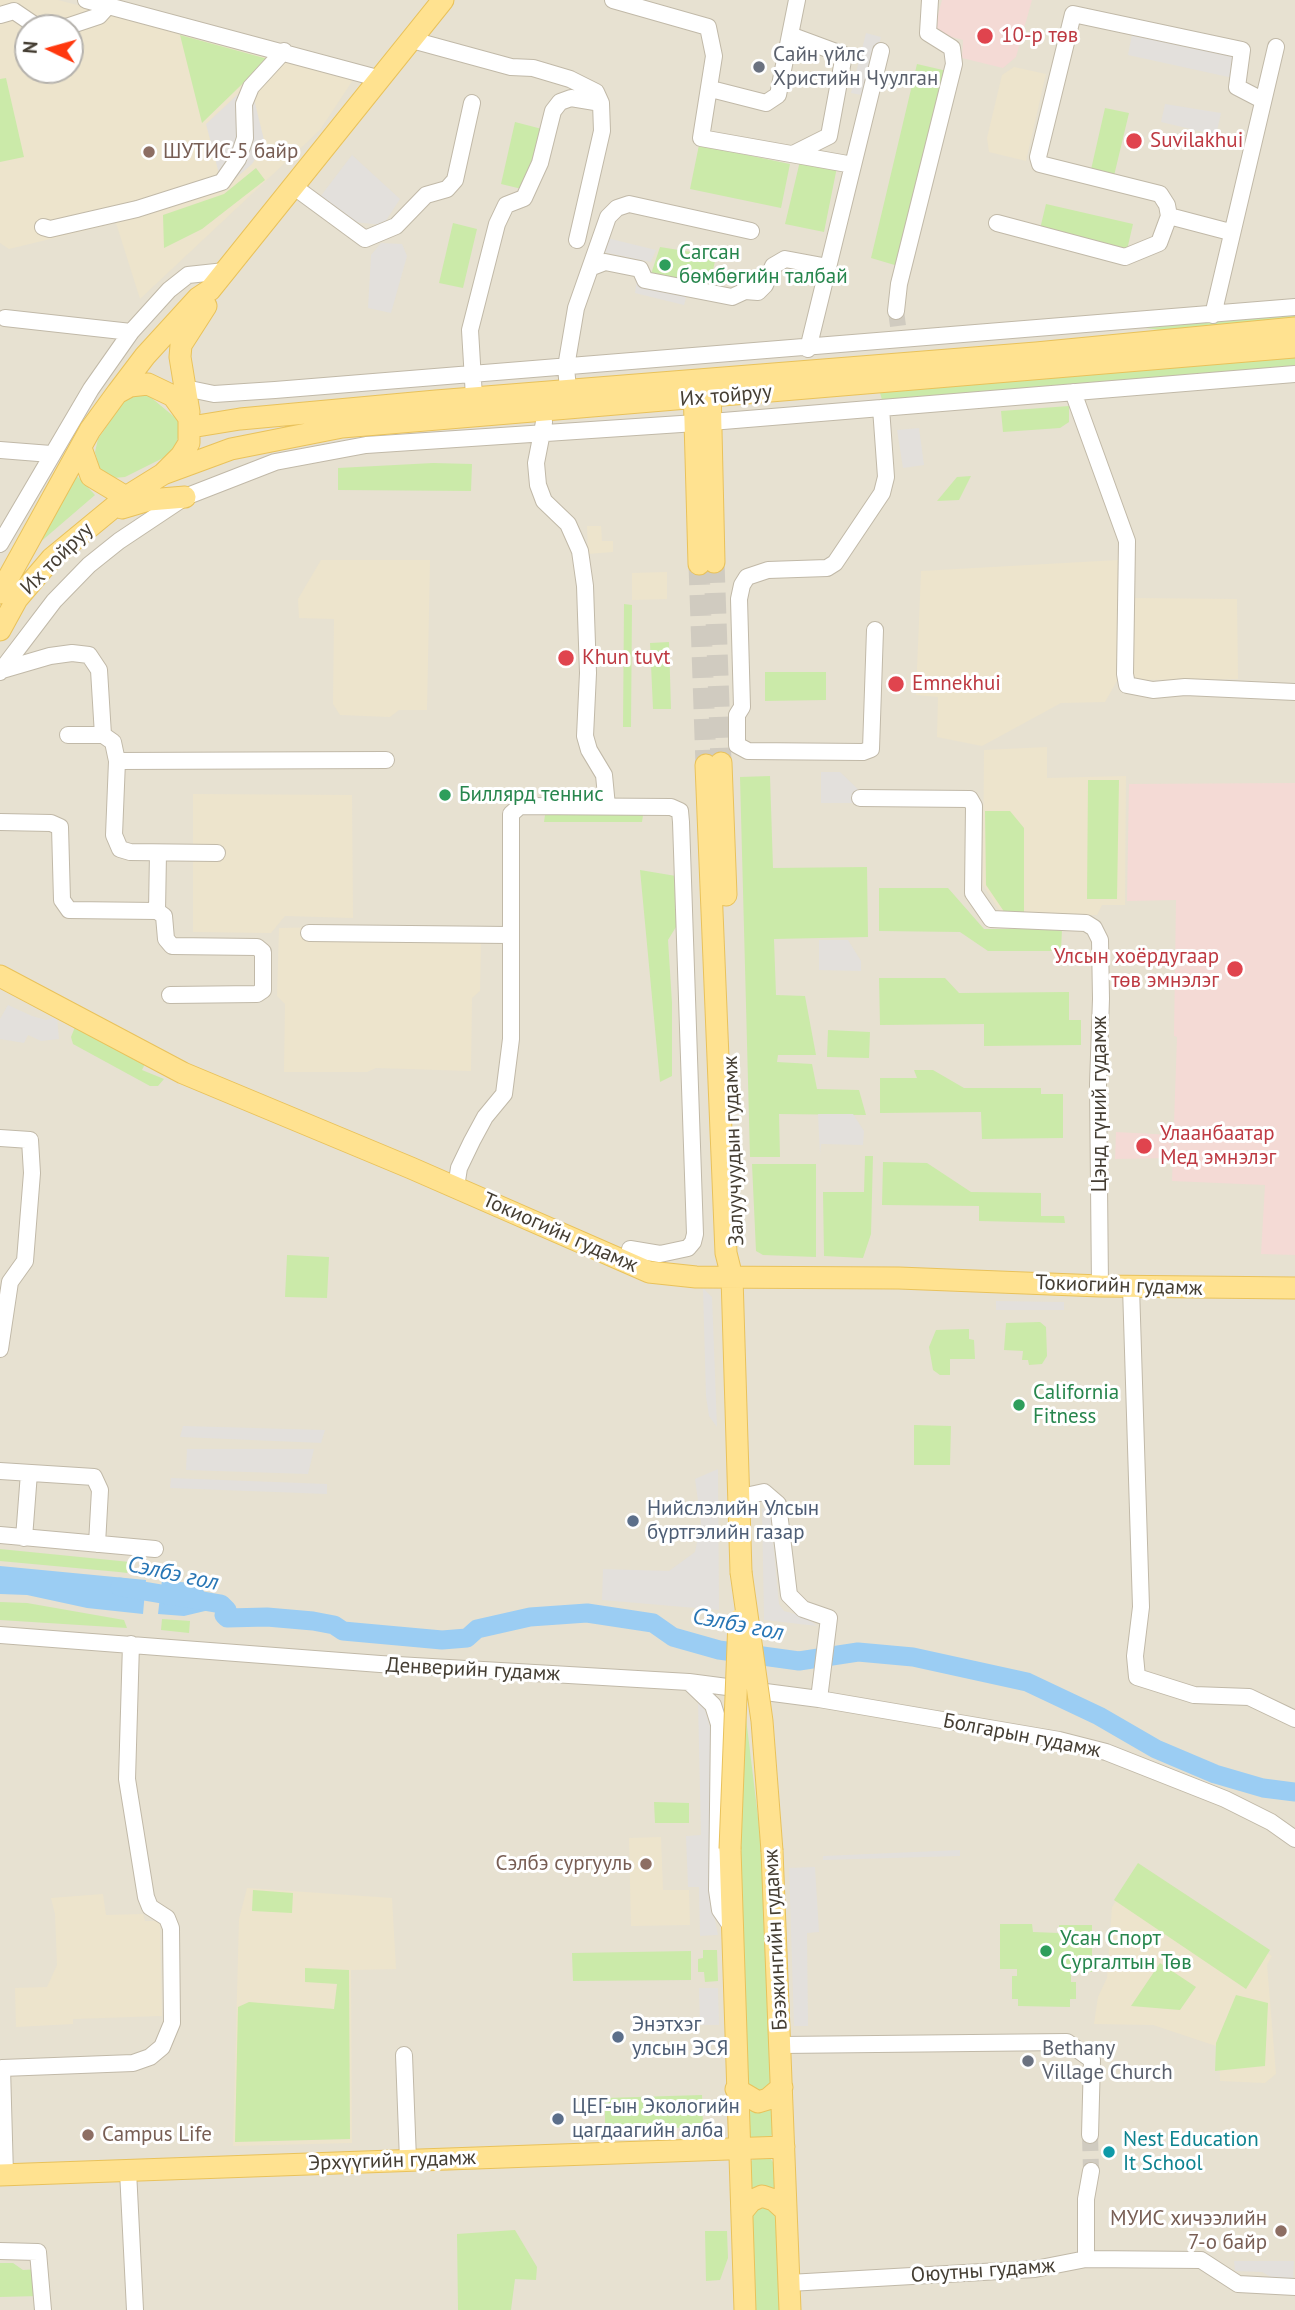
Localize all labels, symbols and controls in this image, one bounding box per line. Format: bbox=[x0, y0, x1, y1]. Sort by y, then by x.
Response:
north arrow bbox=[14, 14, 84, 84]
place label: 10-р төв bbox=[1001, 23, 1078, 49]
marker: 10-р төв bbox=[975, 26, 995, 46]
text: N bbox=[18, 40, 43, 55]
place label: Сайн үйлс Христийн Чуулган bbox=[773, 42, 938, 92]
marker: Сайн үйлс Христийн Чуулган bbox=[751, 59, 767, 75]
place label: Suvilakhui bbox=[1150, 128, 1243, 154]
marker: Suvilakhui bbox=[1124, 131, 1144, 151]
place label: ШУТИС-5 байр bbox=[163, 139, 298, 165]
marker: ШУТИС-5 байр bbox=[141, 144, 157, 160]
place label: Сагсан бөмбөгийн талбай bbox=[679, 240, 848, 290]
marker: Сагсан бөмбөгийн талбай bbox=[657, 257, 673, 273]
street label: Их тойруу bbox=[679, 379, 773, 413]
street label: Их тойруу bbox=[15, 517, 99, 601]
place label: Khun tuvt bbox=[582, 645, 670, 671]
marker: Khun tuvt bbox=[556, 648, 576, 668]
place label: Emnekhui bbox=[912, 671, 1001, 697]
marker: Emnekhui bbox=[886, 674, 906, 694]
place label: Биллярд теннис bbox=[459, 782, 604, 808]
marker: Биллярд теннис bbox=[437, 787, 453, 803]
place label: Улсын хоёрдугаар төв эмнэлэг bbox=[1054, 944, 1219, 994]
marker: Улсын хоёрдугаар төв эмнэлэг bbox=[1225, 959, 1245, 979]
street label: Цэнд гүний гудамж bbox=[1087, 1016, 1113, 1192]
street label: Залуучуудын гудамж bbox=[718, 1055, 750, 1247]
place label: Улаанбаатар Мед эмнэлэг bbox=[1160, 1121, 1276, 1171]
marker: Улаанбаатар Мед эмнэлэг bbox=[1134, 1136, 1154, 1156]
street label: Токиогийн гудамж bbox=[479, 1188, 641, 1278]
street label: Токиогийн гудамж bbox=[1035, 1270, 1203, 1302]
place label: California Fitness bbox=[1033, 1380, 1119, 1430]
marker: California Fitness bbox=[1011, 1397, 1027, 1413]
place label: Нийслэлийн Улсын бүртгэлийн газар bbox=[647, 1496, 819, 1546]
marker: Нийслэлийн Улсын бүртгэлийн газар bbox=[625, 1513, 641, 1529]
water label: Сэлбэ гол bbox=[125, 1551, 221, 1597]
water label: Сэлбэ гол bbox=[690, 1603, 786, 1647]
street label: Денверийн гудамж bbox=[385, 1653, 561, 1687]
street label: Болгарын гудамж bbox=[941, 1708, 1103, 1764]
street label: Бээжингийн гудамж bbox=[759, 1849, 793, 2031]
place label: Сэлбэ сургууль bbox=[495, 1851, 632, 1877]
marker: Сэлбэ сургууль bbox=[638, 1856, 654, 1872]
place label: Усан Спорт Сургалтын Төв bbox=[1060, 1926, 1192, 1976]
marker: Усан Спорт Сургалтын Төв bbox=[1038, 1943, 1054, 1959]
place label: Энэтхэг улсын ЭСЯ bbox=[632, 2012, 728, 2062]
marker: Энэтхэг улсын ЭСЯ bbox=[610, 2029, 626, 2045]
place label: Bethany Village Church bbox=[1042, 2036, 1173, 2086]
marker: Bethany Village Church bbox=[1020, 2053, 1036, 2069]
place label: ЦЕГ-ын Экологийн цагдаагийн алба bbox=[572, 2094, 740, 2144]
marker: ЦЕГ-ын Экологийн цагдаагийн алба bbox=[550, 2111, 566, 2127]
place label: Campus Life bbox=[102, 2122, 212, 2148]
marker: Campus Life bbox=[80, 2127, 96, 2143]
place label: Nest Education It School bbox=[1123, 2127, 1259, 2177]
marker: Nest Education It School bbox=[1101, 2144, 1117, 2160]
street label: Эрхүүгийн гудамж bbox=[308, 2145, 476, 2177]
place label: МУИС хичээлийн 7-о байр bbox=[1110, 2206, 1267, 2256]
marker: МУИС хичээлийн 7-о байр bbox=[1273, 2223, 1289, 2239]
street label: Оюутны гудамж bbox=[910, 2253, 1056, 2289]

